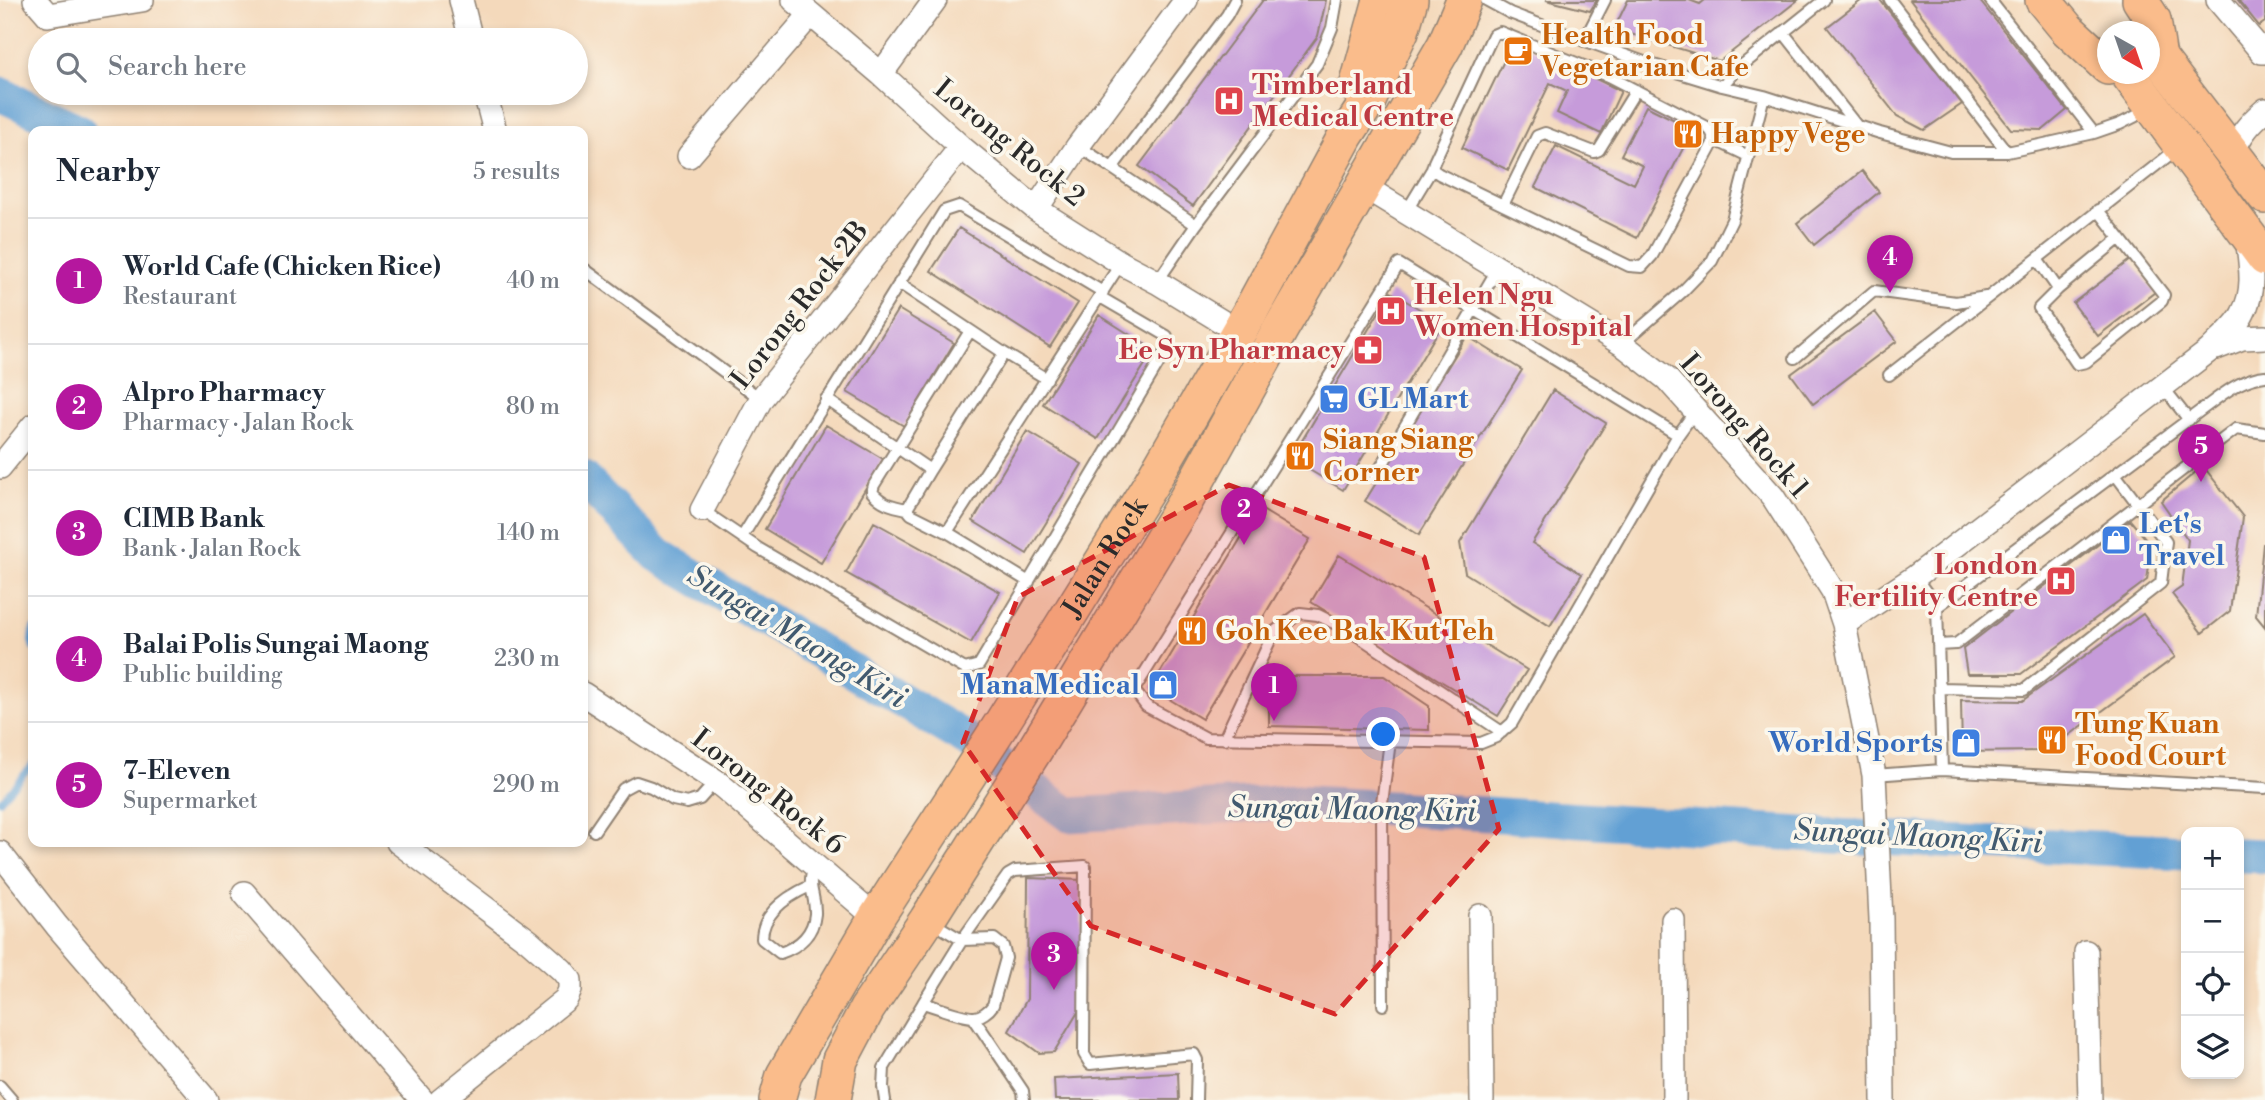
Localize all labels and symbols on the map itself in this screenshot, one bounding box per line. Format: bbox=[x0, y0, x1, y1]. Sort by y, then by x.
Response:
place label: Health Food Vegetarian Cafe bbox=[1540, 18, 1749, 85]
north arrow bbox=[2097, 21, 2160, 84]
cafe icon: Health Food Vegetarian Cafe bbox=[1501, 34, 1535, 68]
place label: Timberland Medical Centre bbox=[1252, 68, 1454, 135]
street label: Lorong Rock 2 bbox=[926, 71, 1092, 215]
hospital icon: Timberland Medical Centre bbox=[1212, 84, 1246, 118]
restaurant icon: Happy Vege bbox=[1671, 117, 1705, 151]
place label: Happy Vege bbox=[1711, 117, 1865, 152]
street label: Lorong Rock 2B bbox=[723, 214, 877, 396]
pin: 4 bbox=[1867, 235, 1913, 293]
place label: Helen Ngu Women Hospital bbox=[1413, 278, 1632, 345]
hospital icon: Helen Ngu Women Hospital bbox=[1374, 294, 1408, 328]
place label: Ee Syn Pharmacy bbox=[1118, 333, 1346, 368]
pharmacy icon: Ee Syn Pharmacy bbox=[1351, 333, 1385, 367]
street label: Lorong Rock 1 bbox=[1672, 347, 1816, 505]
supermarket icon: GL Mart bbox=[1317, 382, 1351, 416]
place label: GL Mart bbox=[1357, 382, 1470, 417]
place label: Siang Siang Corner bbox=[1323, 423, 1475, 490]
pin: 5 bbox=[2178, 424, 2224, 482]
restaurant icon: Siang Siang Corner bbox=[1283, 439, 1317, 473]
pin: 2 bbox=[1221, 487, 1267, 545]
street label: Jalan Rock bbox=[1054, 490, 1156, 625]
place label: Let's Travel bbox=[2139, 507, 2225, 574]
shop icon: Let's Travel bbox=[2099, 523, 2133, 557]
place label: London Fertility Centre bbox=[1834, 548, 2038, 615]
water label: Sungai Maong Kiri bbox=[681, 557, 914, 718]
hospital icon: London Fertility Centre bbox=[2044, 564, 2078, 598]
restaurant icon: Goh Kee Bak Kut Teh bbox=[1175, 614, 1209, 648]
place label: Goh Kee Bak Kut Teh bbox=[1215, 614, 1494, 649]
pin: 1 bbox=[1251, 663, 1297, 721]
place label: ManaMedical bbox=[960, 668, 1140, 703]
shop icon: ManaMedical bbox=[1146, 668, 1180, 702]
place label: Tung Kuan Food Court bbox=[2075, 707, 2227, 774]
your location bbox=[1366, 717, 1400, 751]
street label: Lorong Rock 6 bbox=[684, 721, 852, 863]
restaurant icon: Tung Kuan Food Court bbox=[2035, 723, 2069, 757]
place label: World Sports bbox=[1767, 726, 1943, 761]
shop icon: World Sports bbox=[1949, 726, 1983, 760]
water label: Sungai Maong Kiri bbox=[1227, 789, 1477, 831]
water label: Sungai Maong Kiri bbox=[1793, 812, 2044, 863]
pin: 3 bbox=[1031, 932, 1077, 990]

